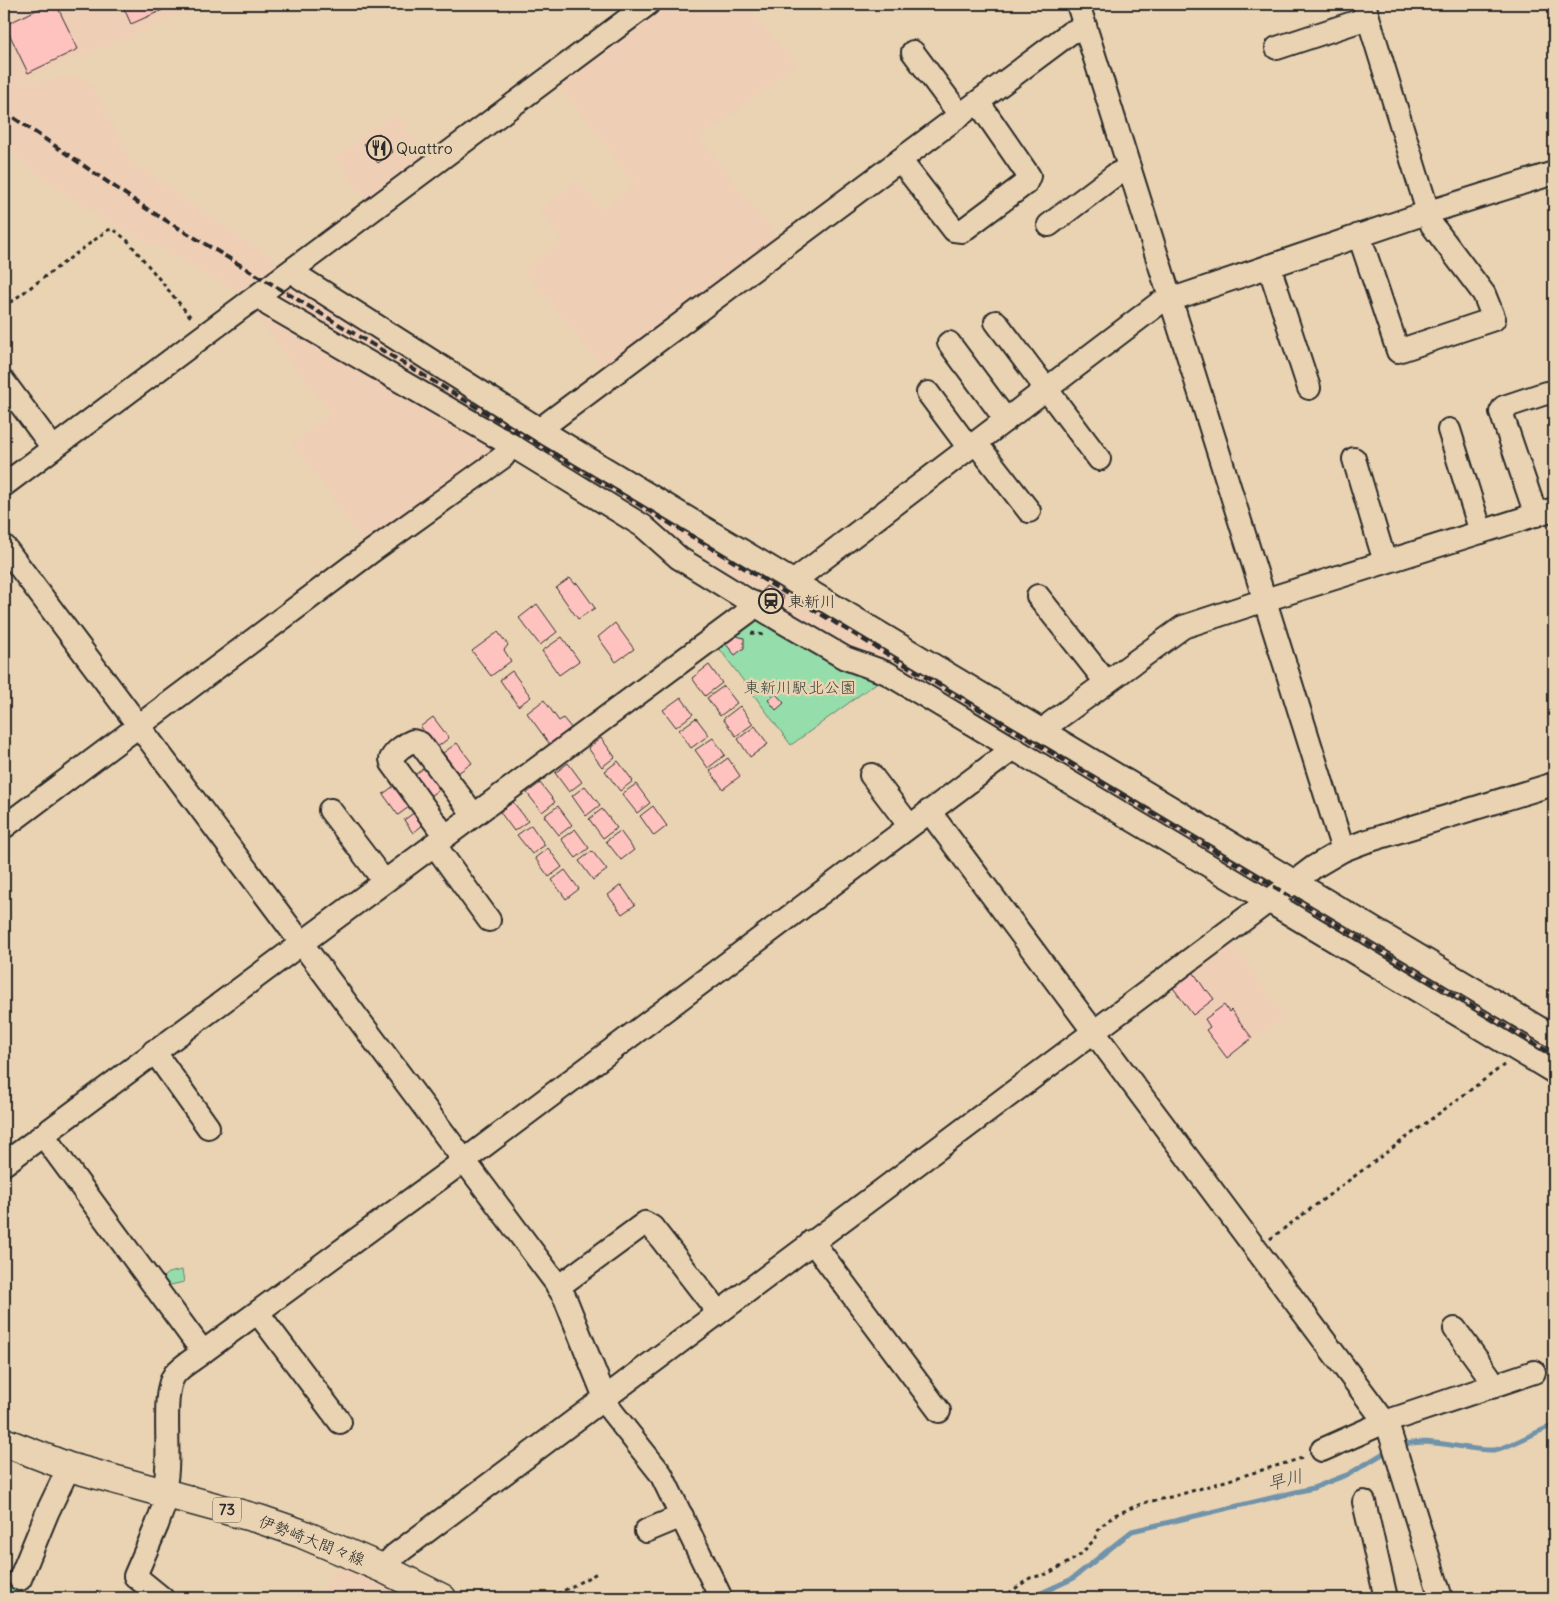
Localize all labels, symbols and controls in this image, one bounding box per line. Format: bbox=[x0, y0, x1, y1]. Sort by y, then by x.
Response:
restaurant icon: Quattro bbox=[366, 135, 392, 161]
place label: Quattro bbox=[396, 138, 453, 158]
station icon: 東新川 bbox=[758, 588, 784, 614]
place label: 東新川 bbox=[788, 591, 836, 611]
park label: 東新川駅北公園 bbox=[744, 677, 856, 697]
water label: 早川 bbox=[1265, 1464, 1305, 1495]
road number: 73 bbox=[213, 1498, 241, 1522]
street label: 伊勢崎大間々線 bbox=[256, 1511, 368, 1569]

